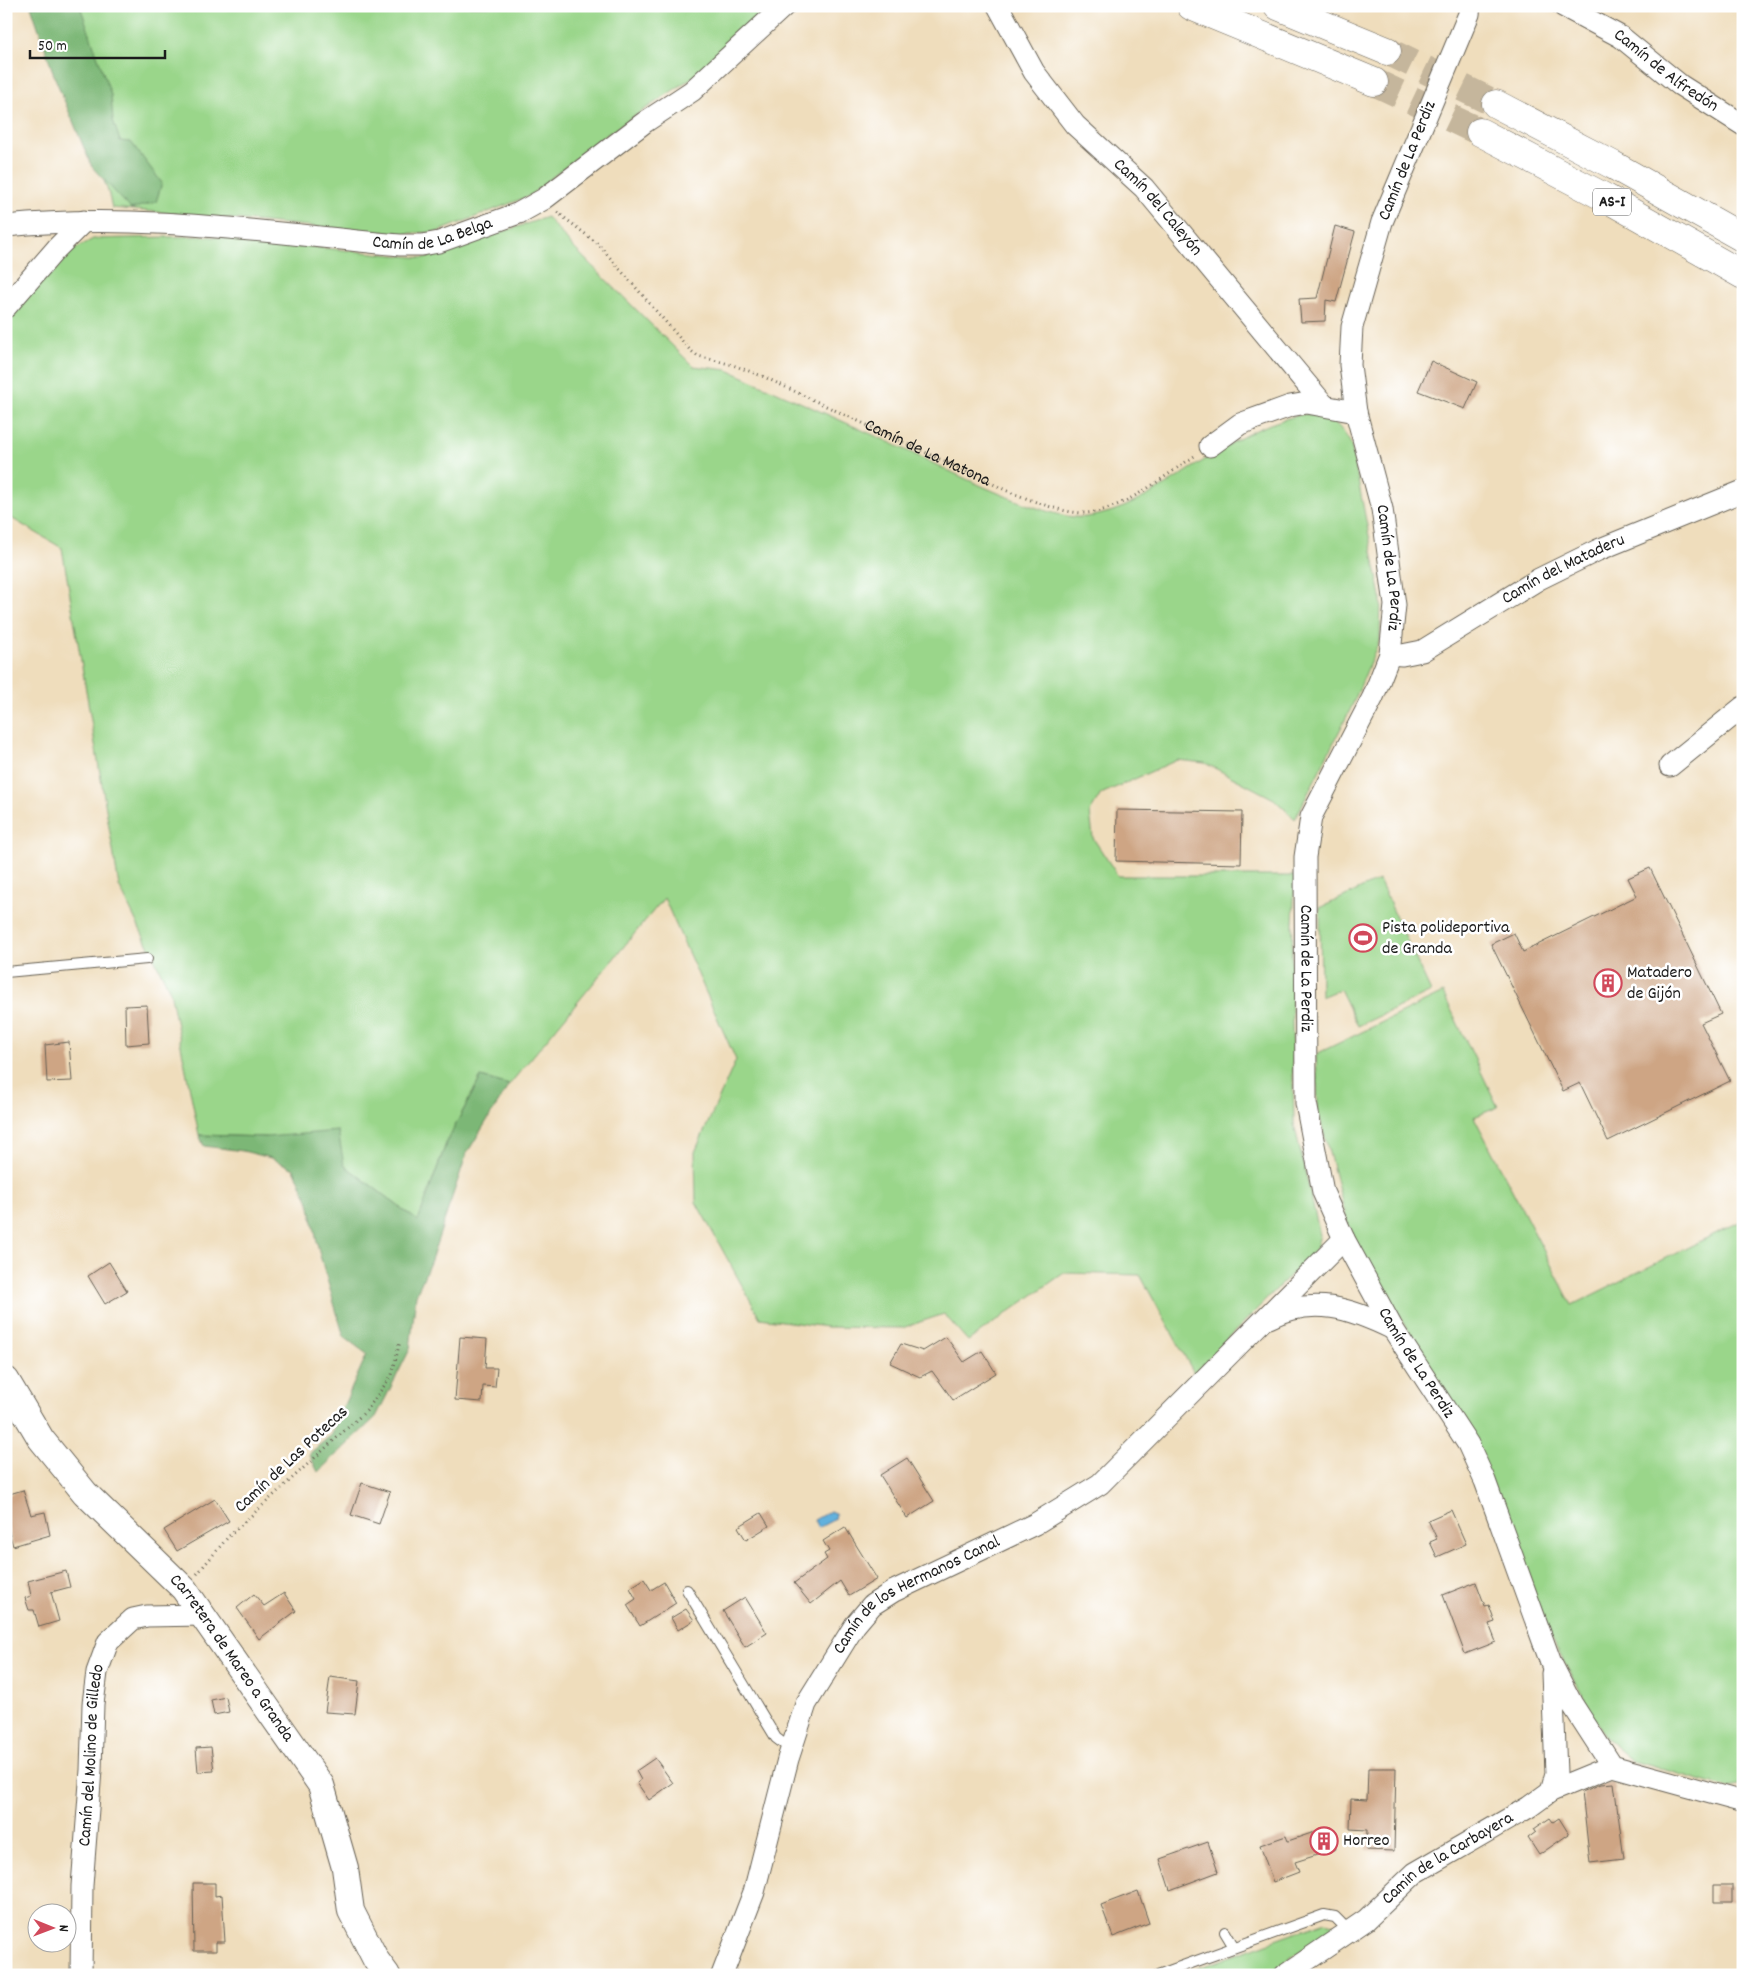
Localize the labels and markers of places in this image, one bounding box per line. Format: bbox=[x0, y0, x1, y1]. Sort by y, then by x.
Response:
place label: Pista polideportiva de Granda bbox=[1382, 916, 1510, 962]
sports icon: Pista polideportiva de Granda bbox=[1348, 923, 1378, 953]
place label: Matadero de Gijón bbox=[1627, 961, 1692, 1007]
building icon: Matadero de Gijón bbox=[1593, 968, 1623, 998]
building icon: Horreo bbox=[1309, 1826, 1339, 1856]
place label: Horreo bbox=[1343, 1829, 1390, 1854]

